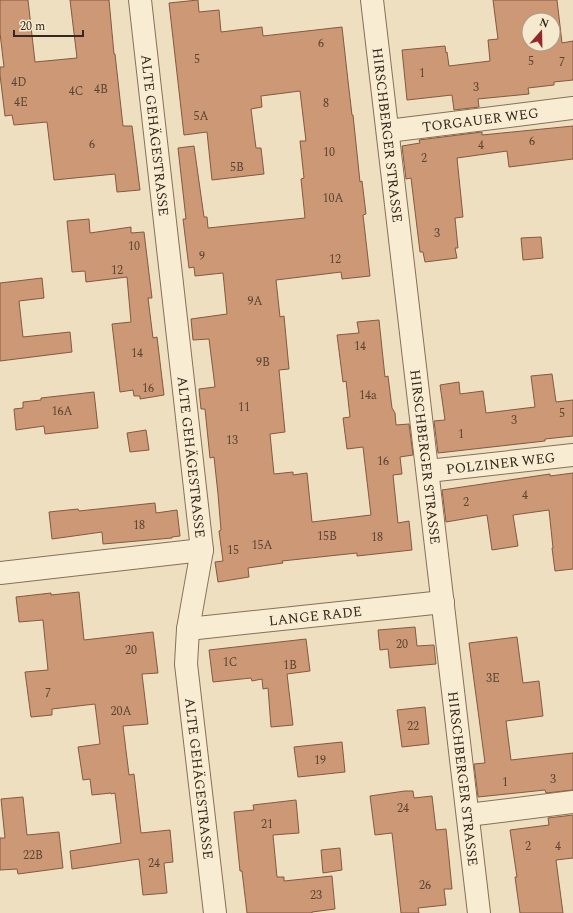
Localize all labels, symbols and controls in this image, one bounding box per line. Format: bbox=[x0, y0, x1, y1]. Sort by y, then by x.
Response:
scale bar bbox=[14, 12, 83, 38]
north arrow bbox=[521, 12, 561, 52]
text: N bbox=[537, 14, 551, 33]
text: 20 m bbox=[20, 17, 45, 36]
house number: 6 bbox=[318, 34, 324, 53]
street label: HIRSCHBERGER STRASSE bbox=[367, 47, 408, 224]
house number: 5 bbox=[194, 50, 200, 69]
house number: 5 bbox=[528, 52, 534, 71]
street label: ALTE GEHÄGESTRASSE bbox=[135, 53, 174, 217]
house number: 7 bbox=[559, 53, 565, 72]
house number: 1 bbox=[419, 64, 425, 83]
house number: 4D bbox=[11, 73, 27, 92]
house number: 3 bbox=[473, 78, 479, 97]
house number: 4B bbox=[94, 80, 108, 99]
house number: 4C bbox=[69, 82, 83, 101]
house number: 4E bbox=[14, 93, 28, 112]
house number: 8 bbox=[323, 94, 329, 113]
street label: TORGAUER WEG bbox=[421, 102, 540, 138]
house number: 5A bbox=[193, 107, 209, 126]
house number: 6 bbox=[529, 132, 535, 151]
house number: 6 bbox=[89, 135, 95, 154]
house number: 4 bbox=[478, 136, 484, 155]
house number: 10 bbox=[323, 143, 335, 162]
house number: 2 bbox=[421, 149, 427, 168]
house number: 5B bbox=[230, 158, 244, 177]
house number: 10A bbox=[322, 189, 344, 208]
house number: 3 bbox=[434, 224, 440, 243]
house number: 10 bbox=[128, 237, 140, 256]
house number: 9 bbox=[199, 247, 205, 266]
house number: 12 bbox=[329, 250, 341, 269]
house number: 12 bbox=[111, 261, 123, 280]
house number: 9A bbox=[247, 292, 263, 311]
house number: 14 bbox=[354, 337, 366, 356]
house number: 14 bbox=[131, 344, 143, 363]
house number: 9B bbox=[256, 353, 270, 372]
street label: HIRSCHBERGER STRASSE bbox=[404, 368, 446, 546]
street label: ALTE GEHÄGESTRASSE bbox=[171, 375, 211, 539]
house number: 16 bbox=[142, 379, 154, 398]
house number: 14a bbox=[359, 386, 377, 405]
house number: 11 bbox=[238, 398, 250, 417]
house number: 16A bbox=[51, 402, 73, 421]
house number: 5 bbox=[559, 404, 565, 423]
house number: 3 bbox=[511, 411, 517, 430]
house number: 1 bbox=[458, 425, 464, 444]
house number: 13 bbox=[226, 431, 238, 450]
street label: POLZINER WEG bbox=[445, 447, 557, 480]
house number: 16 bbox=[377, 452, 389, 471]
house number: 4 bbox=[522, 486, 528, 505]
house number: 2 bbox=[463, 493, 469, 512]
house number: 18 bbox=[133, 516, 145, 535]
house number: 15B bbox=[317, 527, 337, 546]
house number: 18 bbox=[371, 528, 383, 547]
house number: 15A bbox=[251, 536, 273, 555]
house number: 15 bbox=[227, 541, 239, 560]
street label: LANGE RADE bbox=[268, 601, 363, 631]
house number: 20 bbox=[396, 635, 408, 654]
house number: 20 bbox=[125, 641, 137, 660]
house number: 1C bbox=[223, 653, 237, 672]
house number: 1B bbox=[283, 656, 297, 675]
house number: 3E bbox=[486, 669, 500, 688]
house number: 7 bbox=[45, 684, 51, 703]
street label: HIRSCHBERGER STRASSE bbox=[442, 690, 483, 867]
street label: ALTE GEHÄGESTRASSE bbox=[179, 697, 219, 861]
house number: 20A bbox=[110, 702, 132, 721]
house number: 22 bbox=[407, 717, 419, 736]
house number: 19 bbox=[314, 751, 326, 770]
house number: 3 bbox=[550, 770, 556, 789]
house number: 1 bbox=[502, 773, 508, 792]
house number: 24 bbox=[397, 799, 409, 818]
house number: 21 bbox=[261, 815, 273, 834]
house number: 2 bbox=[525, 837, 531, 856]
house number: 4 bbox=[555, 837, 561, 856]
house number: 22B bbox=[23, 846, 43, 865]
house number: 24 bbox=[148, 854, 160, 873]
house number: 26 bbox=[419, 876, 431, 895]
house number: 23 bbox=[310, 886, 322, 905]

